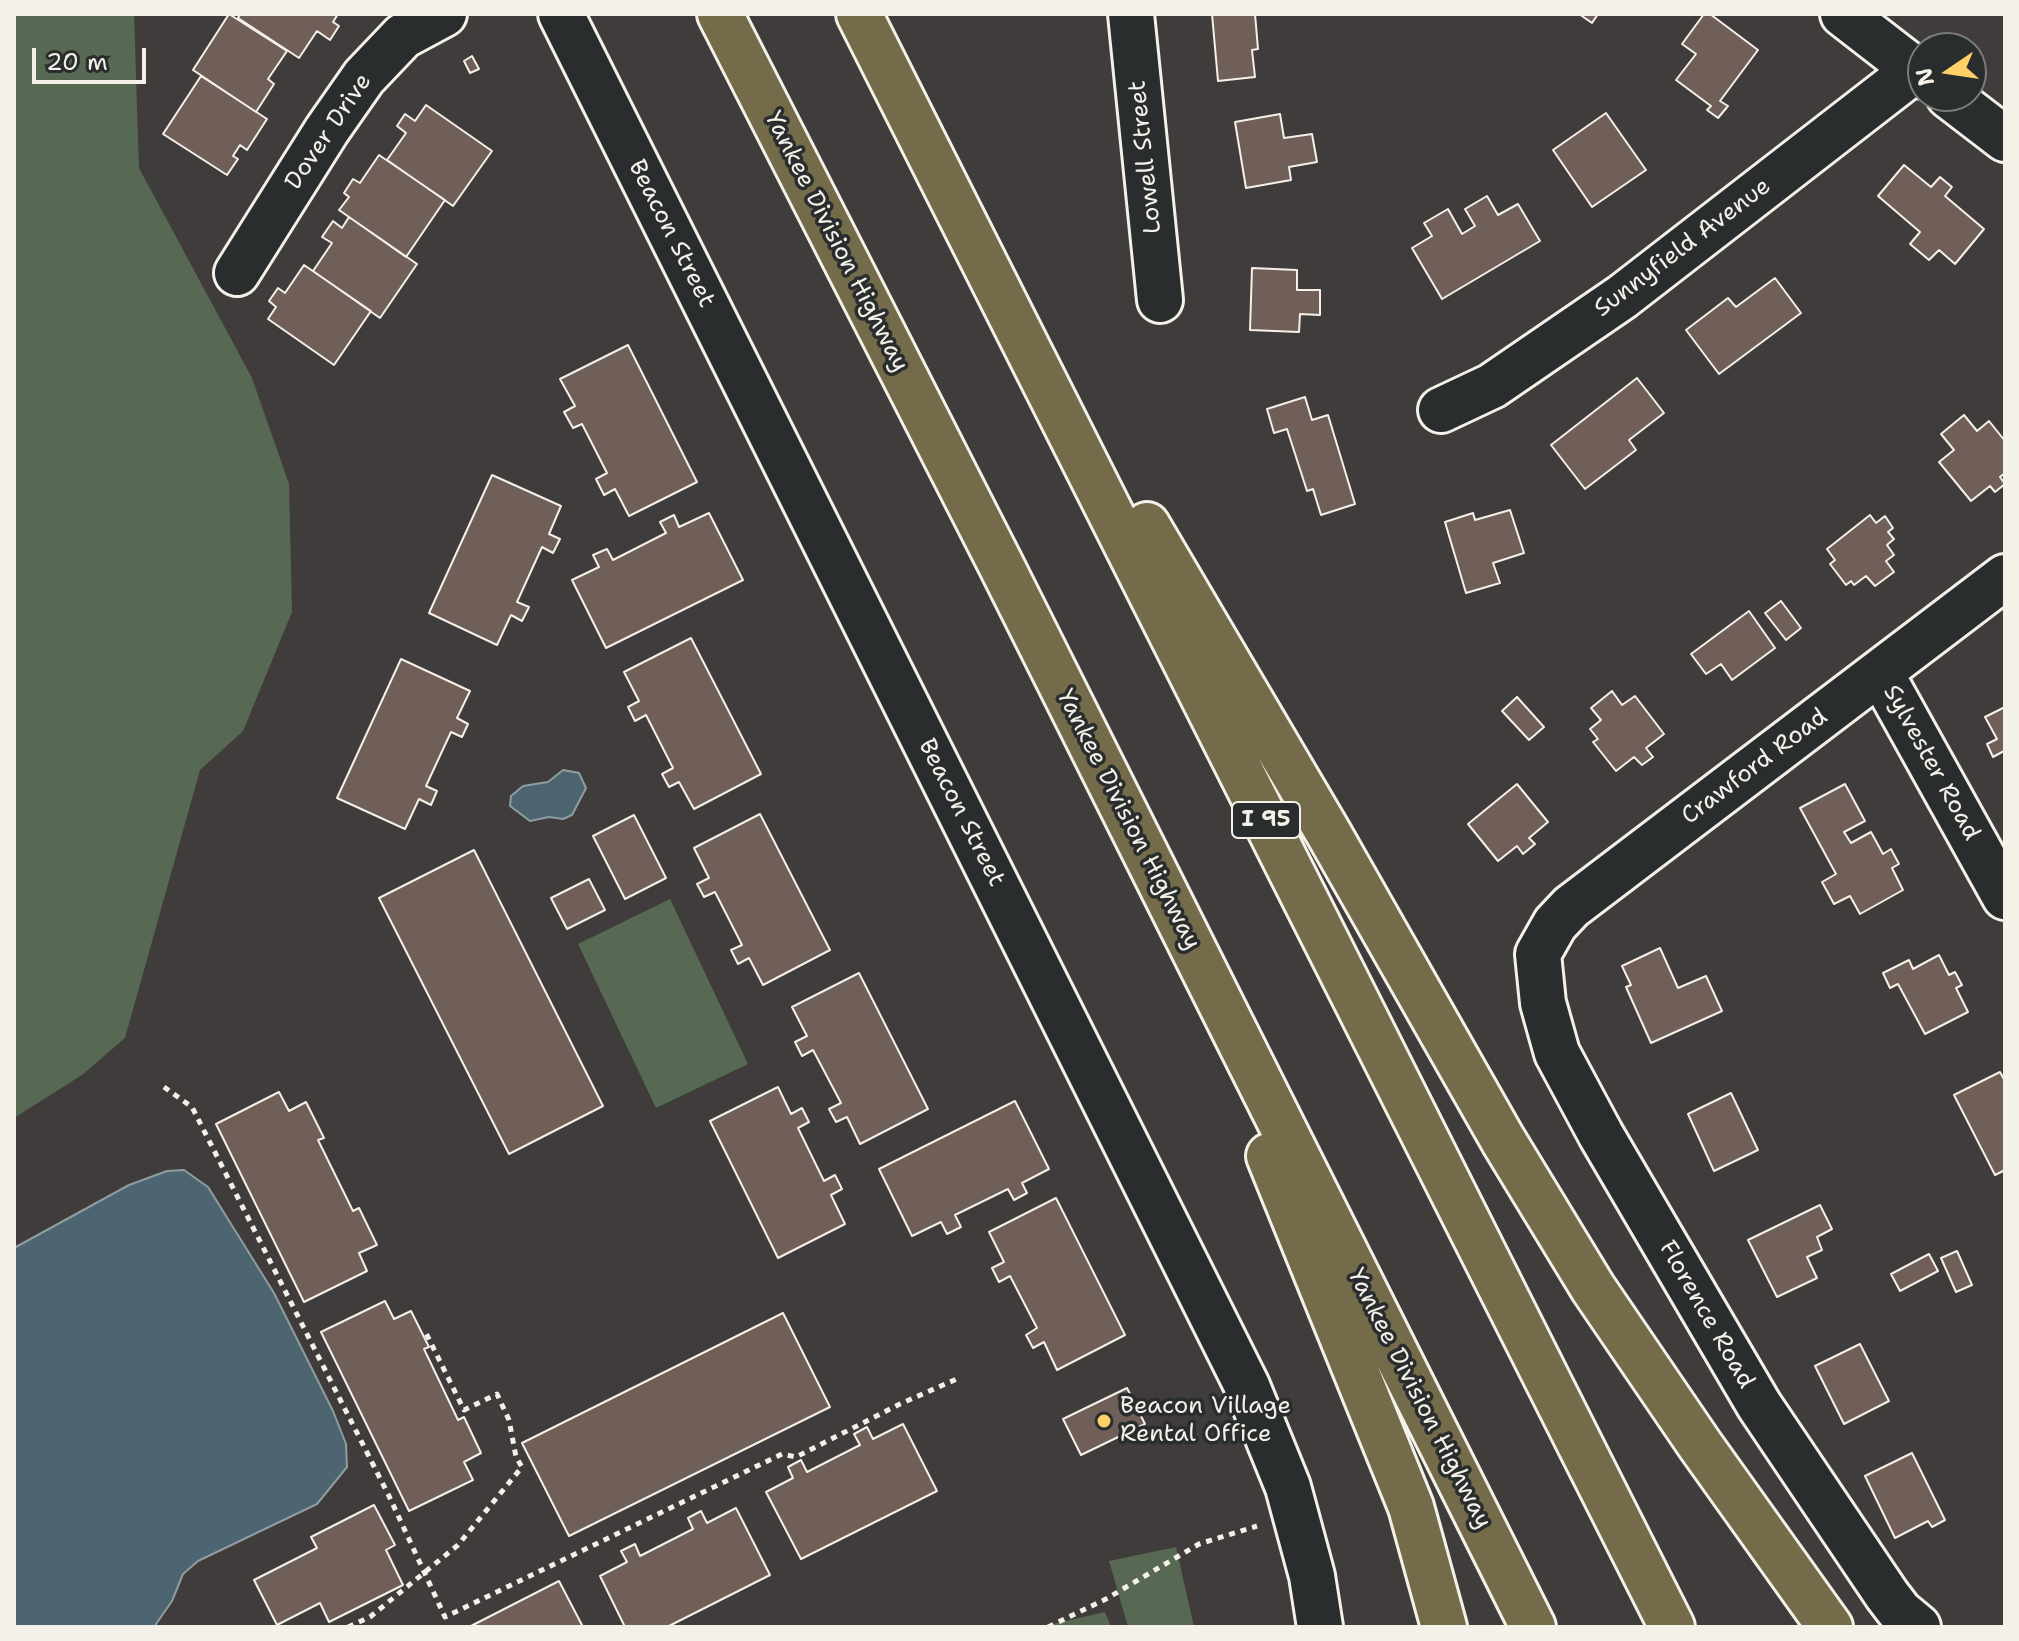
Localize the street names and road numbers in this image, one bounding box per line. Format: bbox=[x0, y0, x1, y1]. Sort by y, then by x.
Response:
street label: Dover Drive bbox=[280, 68, 378, 196]
street label: Lowell Street bbox=[1124, 79, 1168, 235]
street label: Yankee Division Highway bbox=[758, 107, 914, 377]
street label: Beacon Street bbox=[621, 155, 721, 313]
street label: Sunnyfield Avenue bbox=[1589, 172, 1777, 324]
street label: Sylvester Road bbox=[1876, 680, 1986, 846]
street label: Yankee Division Highway bbox=[1050, 685, 1206, 955]
street label: Crawford Road bbox=[1676, 703, 1834, 831]
street label: Beacon Street bbox=[911, 734, 1011, 892]
road number: I 95 bbox=[1232, 802, 1300, 838]
street label: Florence Road bbox=[1652, 1236, 1760, 1394]
street label: Yankee Division Highway bbox=[1341, 1264, 1497, 1534]

